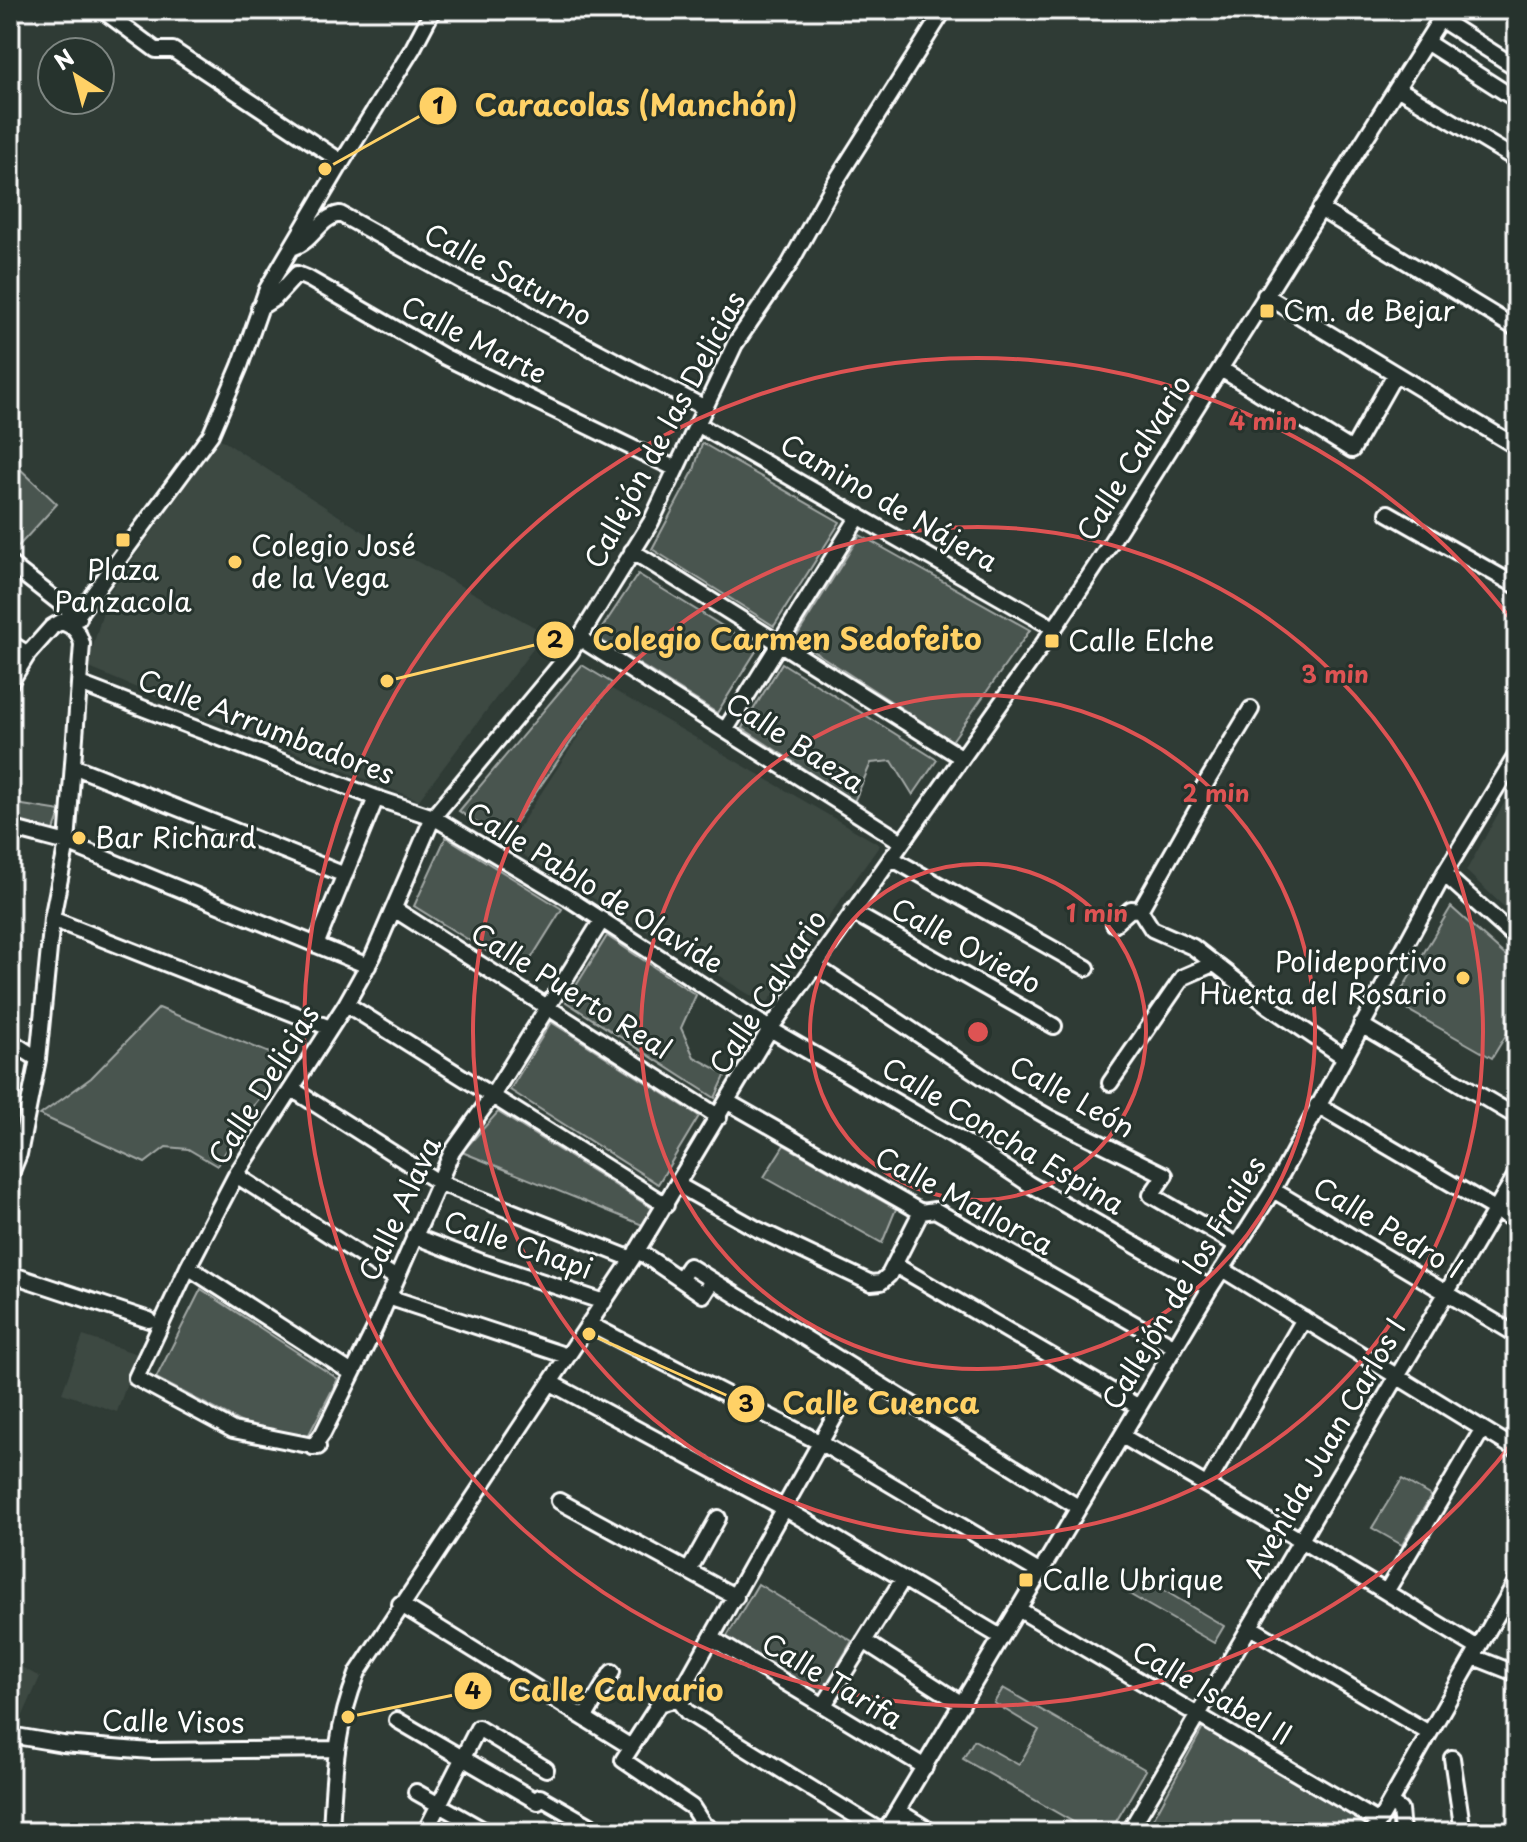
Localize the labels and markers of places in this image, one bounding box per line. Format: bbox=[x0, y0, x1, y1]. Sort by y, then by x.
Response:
callout: Caracolas (Manchón) bbox=[418, 79, 814, 133]
place label: Cm. de Bejar bbox=[1283, 288, 1455, 331]
marker: Cm. de Bejar bbox=[1258, 302, 1276, 320]
place label: Colegio José de la Vega bbox=[251, 523, 416, 598]
marker: Plaza Panzacola bbox=[114, 531, 132, 549]
place label: Plaza Panzacola bbox=[54, 547, 192, 622]
marker: Colegio José de la Vega bbox=[226, 553, 244, 571]
callout: Colegio Carmen Sedofeito bbox=[535, 613, 999, 667]
place label: Calle Elche bbox=[1068, 618, 1214, 661]
marker: Calle Elche bbox=[1043, 632, 1061, 650]
place label: Bar Richard bbox=[95, 815, 256, 858]
marker: Bar Richard bbox=[70, 829, 88, 847]
place label: Polideportivo Huerta del Rosario bbox=[1199, 939, 1447, 1014]
marker: Polideportivo Huerta del Rosario bbox=[1454, 969, 1472, 987]
centre of rings bbox=[964, 1018, 992, 1046]
callout: Calle Cuenca bbox=[726, 1377, 996, 1431]
place label: Calle Ubrique bbox=[1042, 1557, 1224, 1600]
marker: Calle Ubrique bbox=[1017, 1571, 1035, 1589]
callout: Calle Calvario bbox=[453, 1664, 740, 1718]

